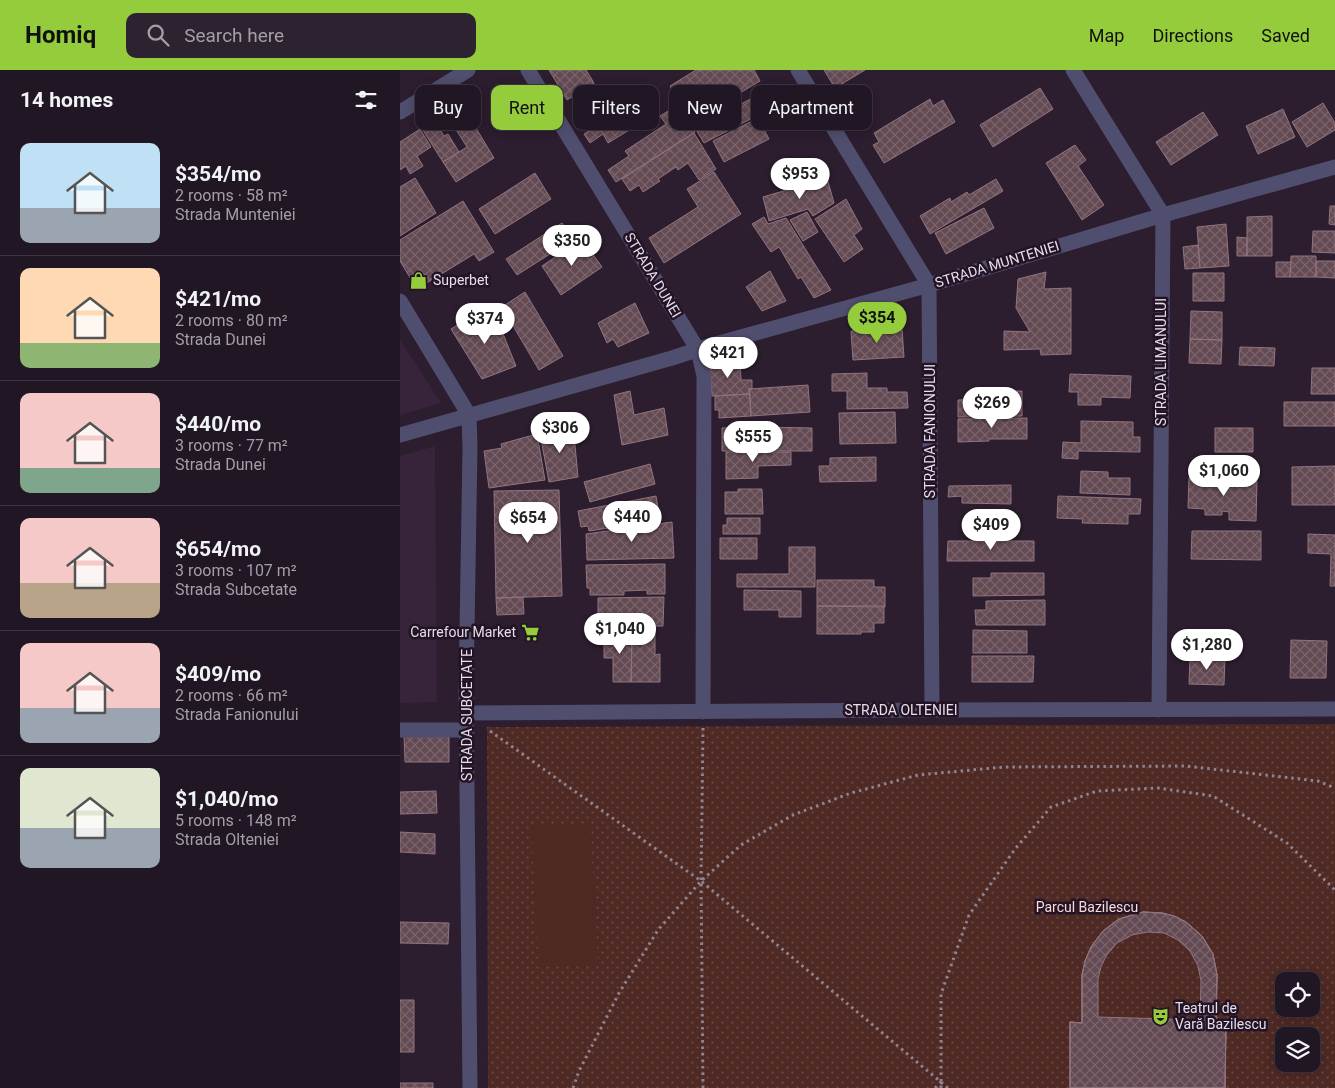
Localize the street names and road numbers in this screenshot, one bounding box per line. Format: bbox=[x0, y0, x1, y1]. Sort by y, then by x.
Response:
street label: STRADA DUNEI bbox=[621, 230, 685, 320]
street label: STRADA MUNTENIEI bbox=[933, 237, 1061, 291]
street label: STRADA LIMANULUI bbox=[1153, 298, 1169, 426]
street label: STRADA FANIONULUI bbox=[922, 364, 938, 498]
street label: STRADA SUBCETATE bbox=[459, 649, 475, 781]
street label: STRADA OLTENIEI bbox=[844, 702, 958, 718]

